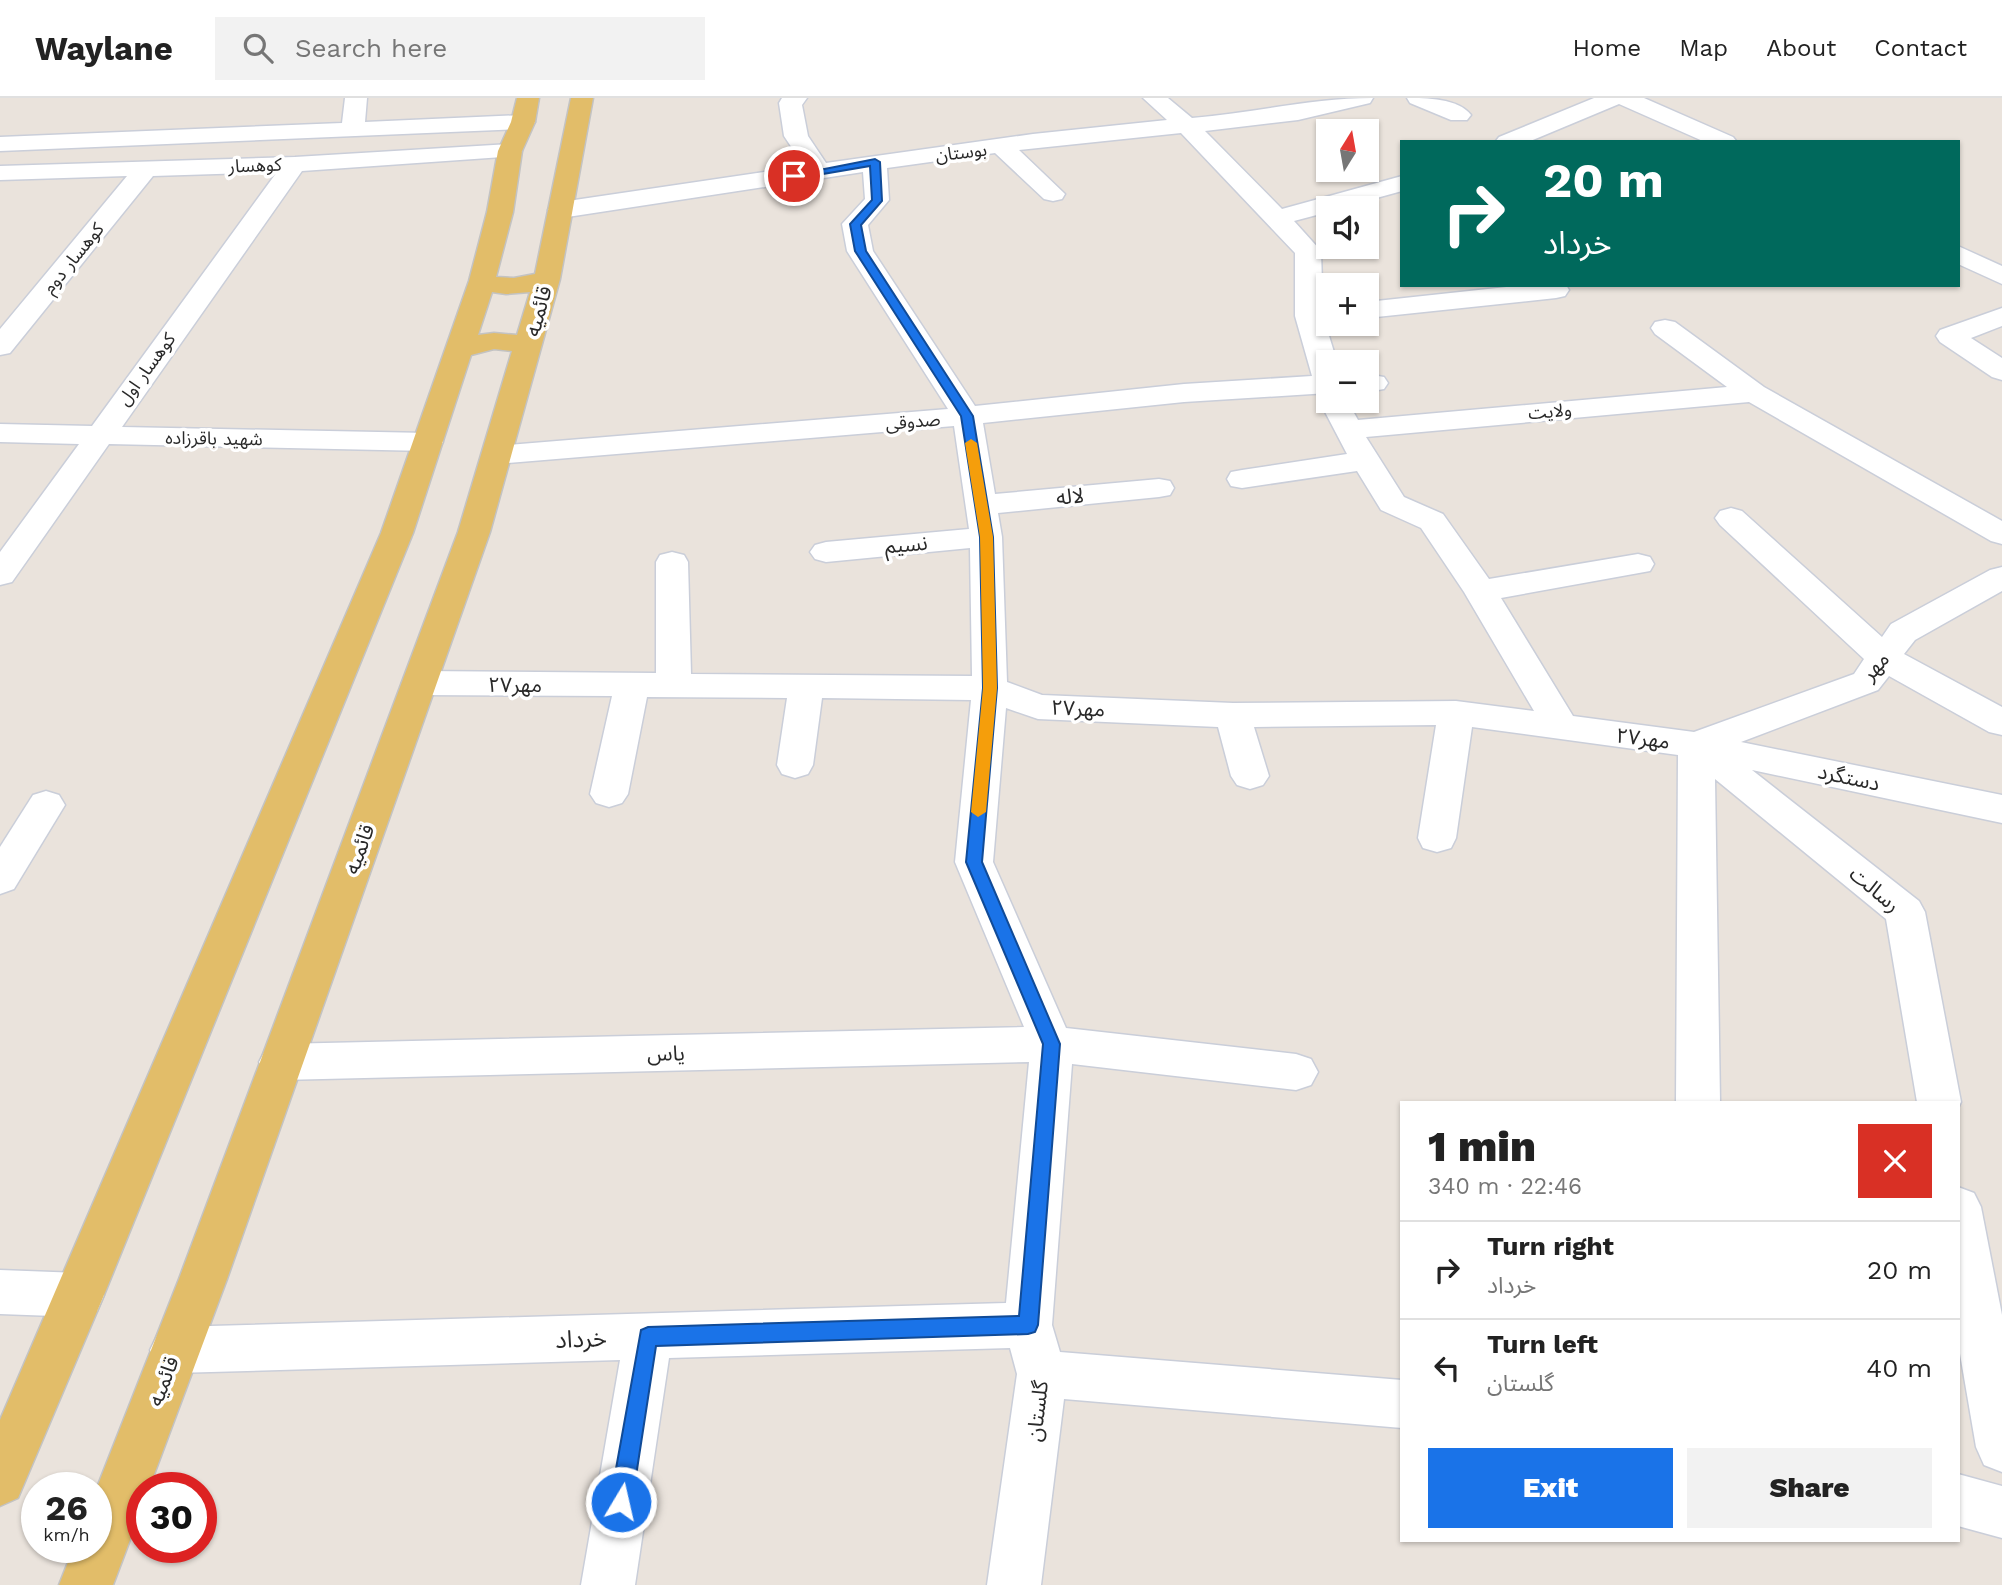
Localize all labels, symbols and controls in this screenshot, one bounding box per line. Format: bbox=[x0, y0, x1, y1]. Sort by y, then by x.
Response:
search box bbox=[215, 17, 705, 80]
text: Waylane bbox=[35, 29, 173, 68]
icon: search bbox=[239, 29, 277, 67]
text: Search here bbox=[295, 33, 447, 63]
text: Home bbox=[1573, 34, 1641, 62]
text: Map bbox=[1679, 34, 1728, 62]
text: About bbox=[1766, 34, 1836, 62]
text: Contact bbox=[1874, 34, 1967, 62]
north arrow bbox=[1316, 119, 1379, 182]
map controls bbox=[1316, 119, 1379, 413]
street label: بوستان bbox=[934, 138, 988, 167]
pin bbox=[764, 146, 824, 206]
text: 20 m bbox=[1543, 151, 1664, 209]
street label: کوهسار bbox=[227, 154, 283, 177]
icon: arrive bbox=[775, 157, 813, 195]
icon: right bbox=[1428, 168, 1519, 259]
button: sound bbox=[1316, 196, 1379, 259]
street label: کوهسار دوم bbox=[38, 218, 111, 300]
text: خرداد bbox=[1543, 224, 1612, 262]
button: + bbox=[1316, 273, 1379, 336]
street label: قائمیه bbox=[519, 283, 557, 339]
street label: کوهسار اول bbox=[113, 328, 180, 410]
button: − bbox=[1316, 350, 1379, 413]
street label: ولایت bbox=[1527, 399, 1573, 423]
street label: صدوقی bbox=[885, 408, 941, 435]
street label: شهید باقرزاده bbox=[165, 427, 263, 450]
street label: لاله bbox=[1055, 482, 1085, 510]
street label: نسیم bbox=[883, 530, 929, 561]
street label: مهر bbox=[1855, 646, 1894, 686]
street label: مهر۲۷ bbox=[488, 672, 542, 697]
street label: مهر۲۷ bbox=[1051, 695, 1105, 721]
street label: مهر۲۷ bbox=[1615, 722, 1671, 754]
street label: دستگرد bbox=[1816, 758, 1882, 796]
street label: قائمیه bbox=[338, 821, 380, 877]
street label: رسالت bbox=[1845, 861, 1905, 917]
street label: یاس bbox=[647, 1040, 685, 1066]
text: 1 min bbox=[1428, 1122, 1536, 1171]
button: close bbox=[1858, 1124, 1932, 1198]
text: 340 m · 22:46 bbox=[1428, 1173, 1582, 1200]
text: Turn right bbox=[1487, 1231, 1614, 1261]
icon: right bbox=[1428, 1251, 1466, 1289]
text: 20 m bbox=[1867, 1255, 1932, 1285]
text: خرداد bbox=[1487, 1272, 1536, 1299]
street label: خرداد bbox=[555, 1324, 607, 1354]
text: Turn left bbox=[1487, 1329, 1598, 1359]
icon: left bbox=[1428, 1349, 1466, 1387]
street label: قائمیه bbox=[142, 1353, 184, 1409]
text: 40 m bbox=[1866, 1353, 1932, 1383]
text: گلستان bbox=[1487, 1370, 1554, 1397]
street label: گلستان bbox=[1021, 1379, 1053, 1443]
button: Exit bbox=[1428, 1448, 1673, 1528]
button: Share bbox=[1687, 1448, 1932, 1528]
position arrow bbox=[584, 1465, 658, 1539]
speed limit sign: 30 bbox=[126, 1472, 217, 1563]
text: 26 bbox=[45, 1487, 88, 1529]
text: km/h bbox=[43, 1524, 90, 1545]

